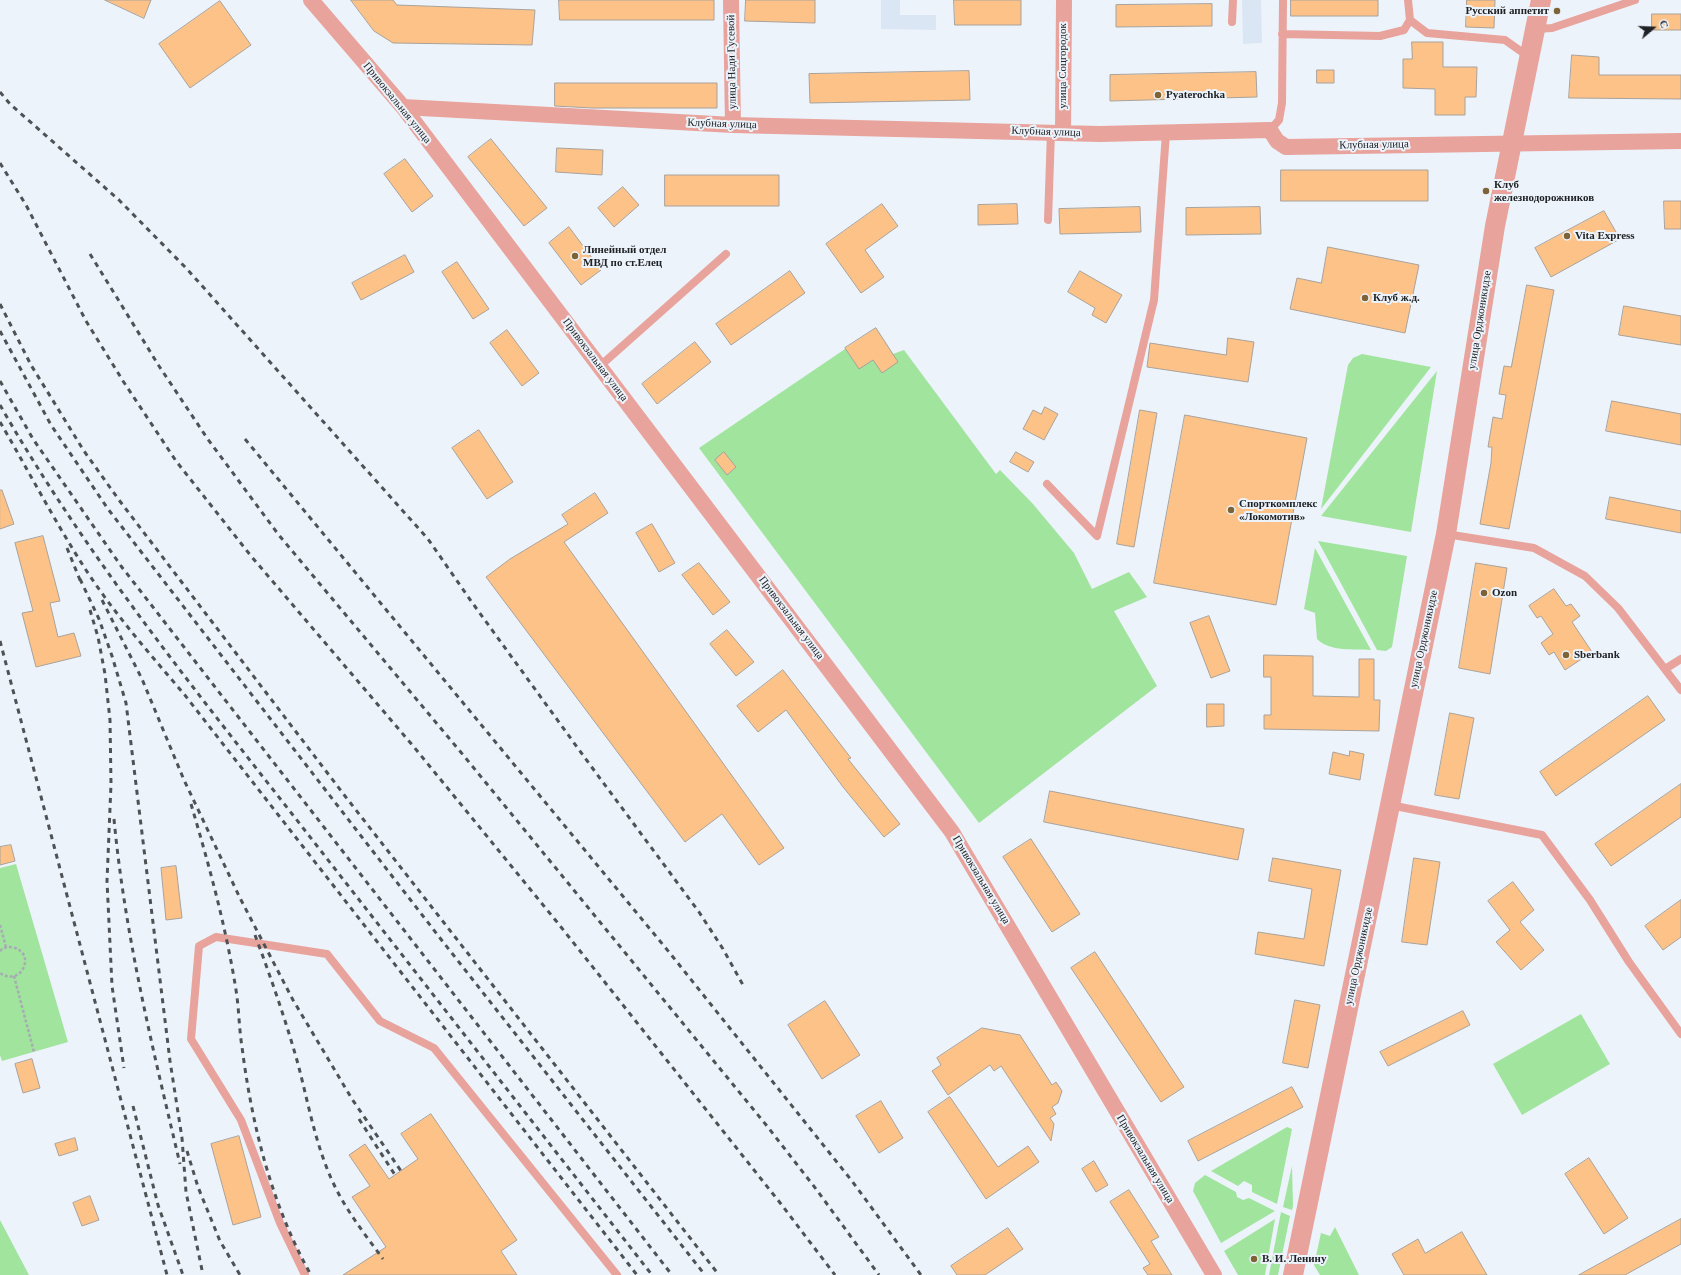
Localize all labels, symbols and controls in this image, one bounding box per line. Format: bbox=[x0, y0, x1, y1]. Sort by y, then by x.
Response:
place label: Русский аппетит bbox=[1466, 4, 1549, 18]
marker: Русский аппетит bbox=[1552, 6, 1562, 16]
north arrow bbox=[1633, 8, 1673, 48]
street label: улица Нади Гусевой bbox=[725, 14, 739, 110]
text: С bbox=[1657, 18, 1671, 30]
street label: улица Соцгородок bbox=[1056, 23, 1070, 109]
street label: Привокзальная улица bbox=[360, 60, 434, 146]
place label: Pyaterochka bbox=[1166, 88, 1225, 102]
marker: Pyaterochka bbox=[1153, 90, 1163, 100]
street label: Клубная улица bbox=[687, 116, 757, 132]
street label: Клубная улица bbox=[1011, 124, 1081, 140]
street label: Клубная улица bbox=[1339, 138, 1409, 152]
place label: Клуб железнодорожников bbox=[1494, 178, 1594, 204]
marker: Клуб железнодорожников bbox=[1481, 186, 1491, 196]
place label: Vita Express bbox=[1575, 229, 1635, 243]
marker: Vita Express bbox=[1562, 231, 1572, 241]
place label: Линейный отдел МВД по ст.Елец bbox=[583, 243, 666, 269]
marker: Линейный отдел МВД по ст.Елец bbox=[570, 251, 580, 261]
street label: улица Орджоникидзе bbox=[1466, 270, 1494, 370]
place label: Клуб ж.д. bbox=[1373, 291, 1420, 305]
marker: Клуб ж.д. bbox=[1360, 293, 1370, 303]
street label: Привокзальная улица bbox=[559, 316, 631, 404]
place label: Спорткомплекс «Локомотив» bbox=[1239, 497, 1317, 523]
marker: Спорткомплекс «Локомотив» bbox=[1226, 505, 1236, 515]
street label: Привокзальная улица bbox=[755, 574, 827, 662]
place label: Ozon bbox=[1492, 586, 1517, 600]
marker: Ozon bbox=[1479, 588, 1489, 598]
street label: улица Орджоникидзе bbox=[1407, 589, 1441, 689]
place label: Sberbank bbox=[1574, 648, 1620, 662]
marker: Sberbank bbox=[1561, 650, 1571, 660]
street label: Привокзальная улица bbox=[949, 833, 1013, 927]
street label: улица Орджоникидзе bbox=[1342, 906, 1376, 1006]
street label: Привокзальная улица bbox=[1113, 1112, 1177, 1206]
place label: В. И. Ленину bbox=[1262, 1252, 1326, 1266]
marker: В. И. Ленину bbox=[1249, 1254, 1259, 1264]

